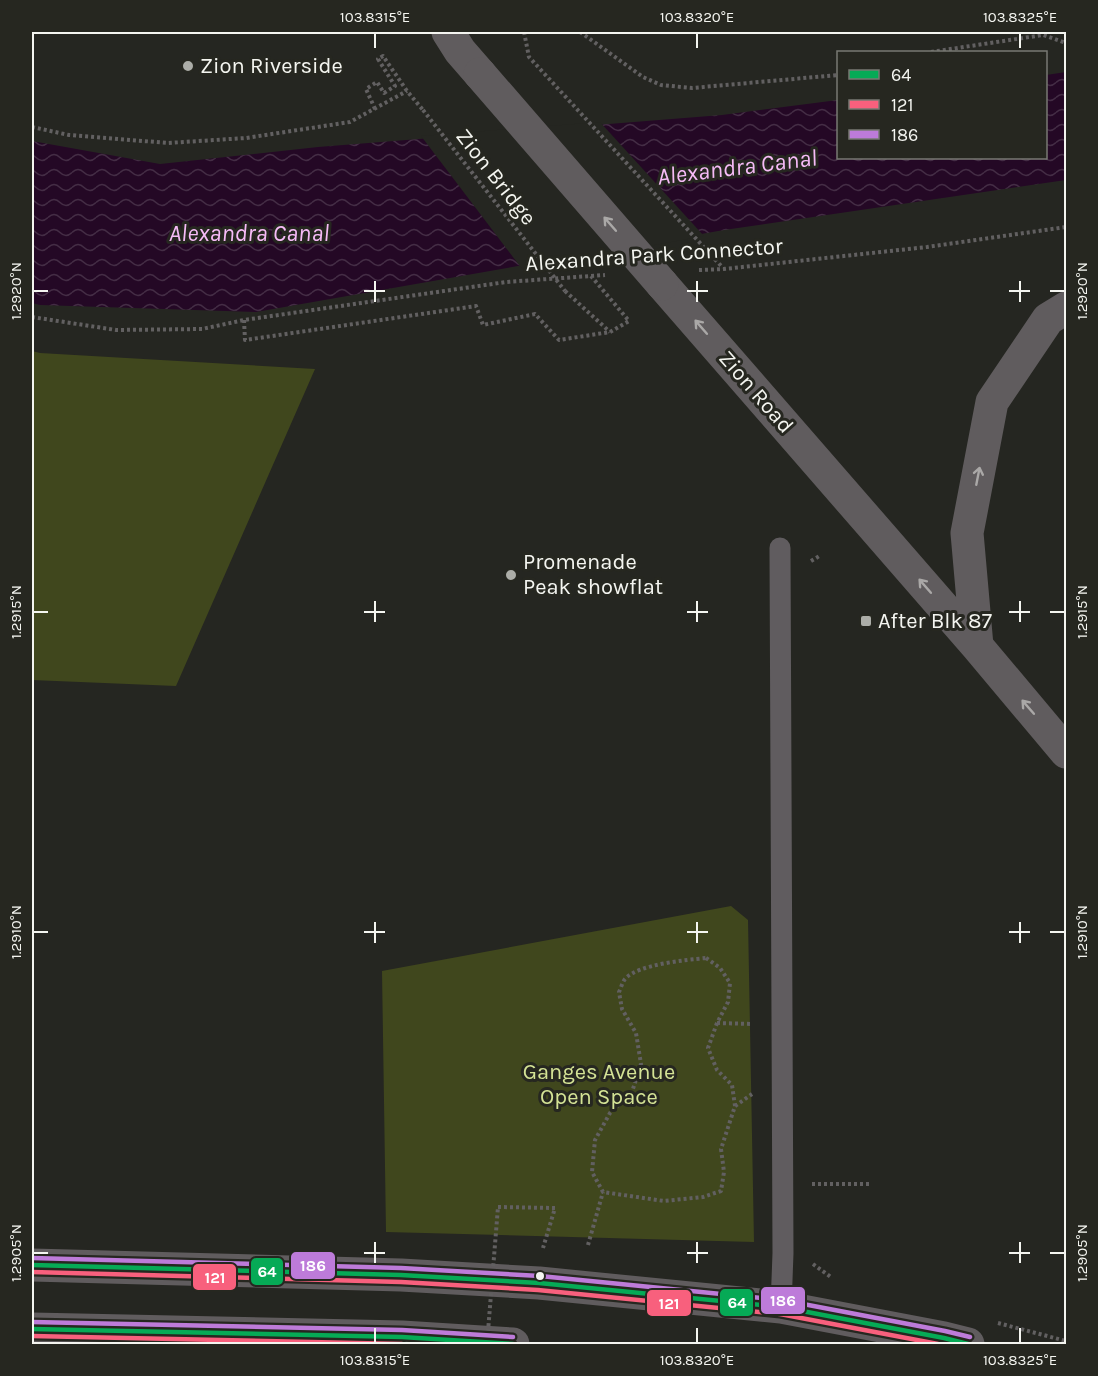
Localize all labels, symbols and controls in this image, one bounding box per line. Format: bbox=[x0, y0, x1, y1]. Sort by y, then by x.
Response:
text: 103.8315°E bbox=[340, 8, 410, 26]
text: 103.8320°E bbox=[660, 8, 734, 26]
text: 103.8325°E bbox=[983, 8, 1057, 26]
legend bbox=[837, 51, 1047, 159]
place label: Zion Riverside bbox=[200, 53, 343, 79]
marker: Zion Riverside bbox=[181, 59, 195, 73]
text: 64 bbox=[891, 64, 911, 86]
text: 121 bbox=[891, 94, 913, 116]
street label: Zion Bridge bbox=[450, 124, 542, 230]
text: 186 bbox=[891, 124, 918, 146]
water label: Alexandra Canal bbox=[656, 143, 818, 191]
one-way arrow bbox=[603, 216, 617, 231]
water label: Alexandra Canal bbox=[169, 219, 329, 247]
street label: Alexandra Park Connector bbox=[524, 233, 784, 277]
text: 1.2920°N bbox=[7, 262, 25, 320]
text: 1.2920°N bbox=[1073, 262, 1091, 320]
one-way arrow bbox=[694, 320, 708, 336]
street label: Zion Road bbox=[713, 345, 799, 439]
one-way arrow bbox=[973, 466, 984, 486]
place label: Promenade Peak showflat bbox=[523, 549, 663, 600]
marker: Promenade Peak showflat bbox=[504, 568, 518, 582]
one-way arrow bbox=[918, 579, 932, 594]
text: 1.2915°N bbox=[7, 585, 25, 639]
text: 1.2915°N bbox=[1073, 585, 1091, 639]
place label: After Blk 87 bbox=[878, 608, 992, 634]
marker: After Blk 87 bbox=[859, 614, 873, 628]
one-way arrow bbox=[1022, 699, 1035, 715]
text: 1.2910°N bbox=[7, 905, 25, 959]
text: 1.2910°N bbox=[1073, 905, 1091, 959]
park label: Ganges Avenue Open Space bbox=[523, 1059, 675, 1110]
text: 1.2905°N bbox=[7, 1224, 25, 1282]
text: 1.2905°N bbox=[1073, 1224, 1091, 1282]
line badge: 186 bbox=[290, 1251, 336, 1280]
text: 186 bbox=[300, 1256, 326, 1275]
line badge: 64 bbox=[250, 1257, 284, 1286]
text: 64 bbox=[257, 1262, 277, 1281]
line badge: 121 bbox=[192, 1263, 237, 1291]
text: 121 bbox=[204, 1268, 226, 1287]
unlabelled marker bbox=[534, 1270, 546, 1282]
line badge: 186 bbox=[760, 1286, 806, 1315]
line badge: 64 bbox=[719, 1288, 754, 1317]
line badge: 121 bbox=[646, 1289, 692, 1317]
text: 186 bbox=[770, 1291, 796, 1310]
text: 64 bbox=[727, 1293, 747, 1312]
text: 121 bbox=[658, 1294, 680, 1313]
text: 103.8315°E bbox=[340, 1351, 410, 1369]
text: 103.8320°E bbox=[660, 1351, 734, 1369]
text: 103.8325°E bbox=[983, 1351, 1057, 1369]

